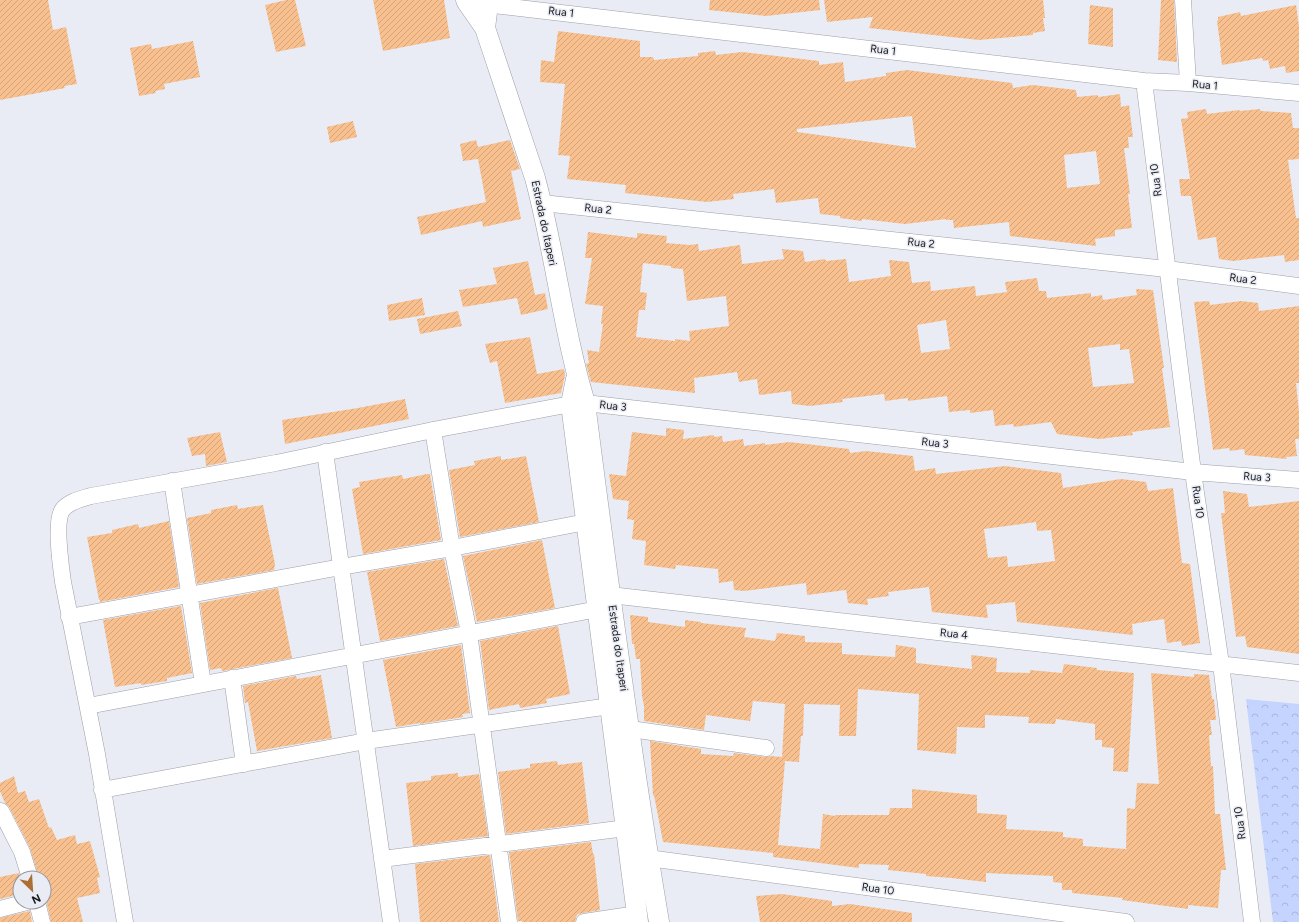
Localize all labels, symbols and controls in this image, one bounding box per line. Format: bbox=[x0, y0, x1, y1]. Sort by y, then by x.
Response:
street label: Rua 1 bbox=[547, 4, 575, 20]
street label: Rua 1 bbox=[869, 42, 897, 58]
street label: Rua 1 bbox=[1192, 77, 1218, 93]
street label: Rua 10 bbox=[1148, 163, 1164, 197]
street label: Estrada do Itaperi bbox=[529, 179, 559, 267]
street label: Rua 2 bbox=[584, 201, 612, 217]
street label: Rua 2 bbox=[907, 235, 935, 251]
street label: Rua 2 bbox=[1229, 271, 1257, 287]
street label: Rua 3 bbox=[599, 398, 627, 414]
street label: Rua 3 bbox=[921, 435, 949, 451]
street label: Rua 3 bbox=[1243, 470, 1271, 484]
street label: Rua 10 bbox=[1189, 485, 1207, 519]
street label: Estrada do Itaperi bbox=[606, 604, 630, 692]
street label: Rua 4 bbox=[939, 626, 969, 642]
street label: Rua 10 bbox=[1232, 806, 1248, 840]
north arrow bbox=[12, 870, 52, 910]
street label: Rua 10 bbox=[861, 880, 895, 898]
text: N bbox=[29, 891, 43, 906]

